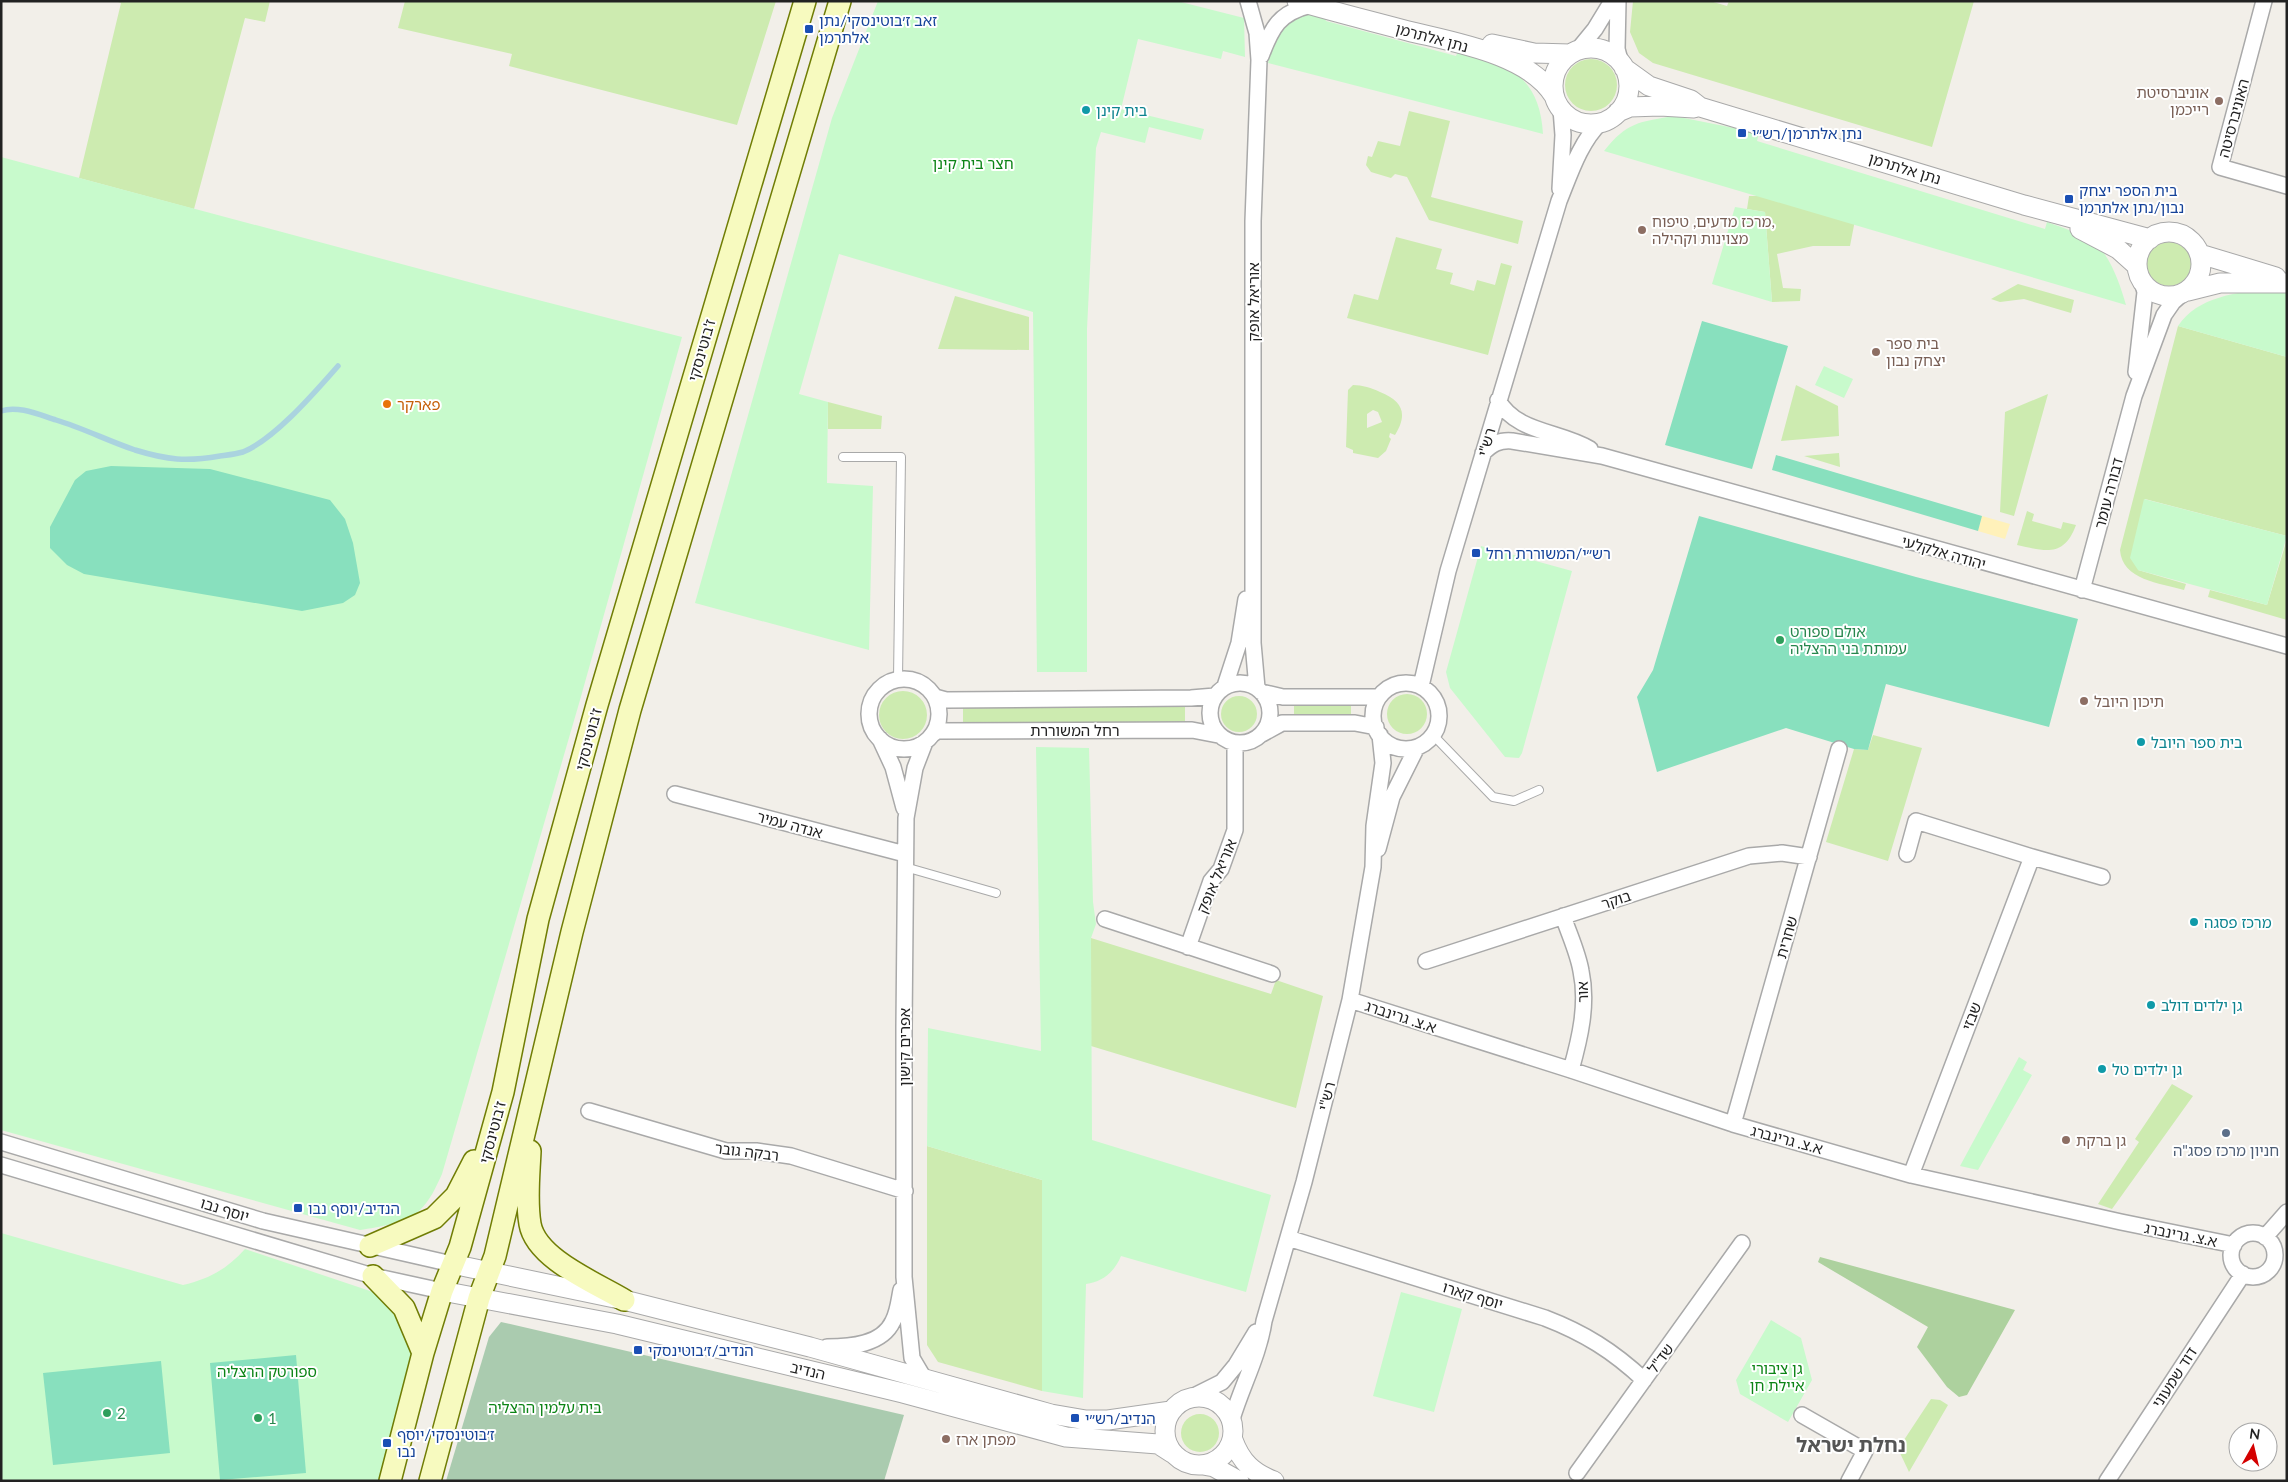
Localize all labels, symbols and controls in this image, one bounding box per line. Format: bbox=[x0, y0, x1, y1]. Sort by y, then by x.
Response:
place label: זאב ז׳בוטינסקי/נתן אלתרמן bbox=[819, 11, 937, 46]
street label: נתן אלתרמן bbox=[1394, 19, 1470, 55]
marker: זאב ז׳בוטינסקי/נתן אלתרמן bbox=[803, 23, 815, 35]
street label: האוניברסיטה bbox=[2214, 77, 2252, 159]
place label: אוניברסיטת רייכמן bbox=[2136, 83, 2209, 118]
marker: אוניברסיטת רייכמן bbox=[2213, 95, 2225, 107]
place label: בית קינן bbox=[1096, 101, 1148, 119]
marker: בית קינן bbox=[1080, 104, 1092, 116]
place label: נתן אלתרמן/רש״י bbox=[1752, 124, 1862, 142]
marker: נתן אלתרמן/רש״י bbox=[1736, 127, 1748, 139]
street label: נתן אלתרמן bbox=[1867, 148, 1943, 188]
park label: חצר בית קינן bbox=[932, 154, 1014, 172]
place label: בית הספר יצחק נבון/נתן אלתרמן bbox=[2079, 181, 2184, 216]
marker: בית הספר יצחק נבון/נתן אלתרמן bbox=[2063, 193, 2075, 205]
place label: מרכז מדעים, טיפוח, מצוינות וקהילה bbox=[1652, 212, 1775, 247]
marker: מרכז מדעים, טיפוח, מצוינות וקהילה bbox=[1636, 224, 1648, 236]
street label: אוריאל אופק bbox=[1244, 262, 1262, 342]
street label: ז'בוטינסקי bbox=[684, 317, 718, 383]
place label: בית ספר יצחק נבון bbox=[1886, 334, 1946, 369]
marker: בית ספר יצחק נבון bbox=[1870, 346, 1882, 358]
place label: פארקר bbox=[397, 395, 441, 413]
marker: פארקר bbox=[381, 398, 393, 410]
street label: רש"י bbox=[1473, 426, 1499, 458]
street label: דבורה עומר bbox=[2090, 456, 2126, 530]
street label: יהודה אלקלעי bbox=[1900, 531, 1988, 573]
place label: רש״י/המשוררת רחל bbox=[1486, 544, 1611, 562]
marker: רש״י/המשוררת רחל bbox=[1470, 547, 1482, 559]
place label: אולם ספורט עמותת בני הרצליה bbox=[1790, 622, 1907, 657]
marker: אולם ספורט עמותת בני הרצליה bbox=[1774, 634, 1786, 646]
place label: תיכון היובל bbox=[2094, 692, 2164, 710]
marker: תיכון היובל bbox=[2078, 695, 2090, 707]
street label: ז'בוטינסקי bbox=[571, 706, 605, 772]
street label: רחל המשוררת bbox=[1030, 721, 1120, 739]
place label: בית ספר היובל bbox=[2151, 733, 2243, 751]
marker: בית ספר היובל bbox=[2135, 736, 2147, 748]
street label: אנדה עמיר bbox=[755, 807, 825, 841]
street label: אוריאל אופק bbox=[1192, 836, 1240, 916]
street label: בוקר bbox=[1599, 886, 1634, 912]
place label: מרכז פסגה bbox=[2204, 913, 2272, 931]
street label: שחרית bbox=[1771, 914, 1801, 960]
marker: מרכז פסגה bbox=[2188, 916, 2200, 928]
street label: אור bbox=[1573, 981, 1591, 1003]
street label: א.צ. גרינברג bbox=[1363, 996, 1439, 1036]
place label: גן ילדים דולב bbox=[2161, 996, 2243, 1014]
street label: שבזי bbox=[1957, 999, 1985, 1033]
marker: גן ילדים דולב bbox=[2145, 999, 2157, 1011]
street label: אפרים קישון bbox=[895, 1008, 913, 1086]
place label: גן ילדים טל bbox=[2112, 1060, 2183, 1078]
marker: גן ילדים טל bbox=[2096, 1063, 2108, 1075]
street label: רש"י bbox=[1314, 1080, 1338, 1112]
street label: ז'בוטינסקי bbox=[475, 1099, 509, 1165]
street label: א.צ. גרינברג bbox=[1749, 1121, 1825, 1157]
marker: חניון מרכז פסג"ה bbox=[2220, 1127, 2232, 1139]
place label: גן ברקת bbox=[2076, 1131, 2127, 1149]
marker: גן ברקת bbox=[2060, 1134, 2072, 1146]
street label: רבקה גובר bbox=[714, 1138, 780, 1164]
place label: חניון מרכז פסג"ה bbox=[2173, 1141, 2279, 1159]
street label: יוסף נבו bbox=[198, 1193, 252, 1225]
place label: הנדיב/יוסף נבו bbox=[308, 1199, 400, 1217]
marker: הנדיב/יוסף נבו bbox=[292, 1202, 304, 1214]
street label: א.צ. גרינברג bbox=[2143, 1218, 2219, 1250]
street label: יוסף קארו bbox=[1441, 1277, 1505, 1313]
street label: שד"ל bbox=[1643, 1340, 1677, 1376]
place label: הנדיב/ז׳בוטינסקי bbox=[648, 1341, 754, 1359]
street label: דוד שמעוני bbox=[2148, 1343, 2200, 1411]
marker: הנדיב/ז׳בוטינסקי bbox=[632, 1344, 644, 1356]
street label: הנדיב bbox=[789, 1357, 827, 1383]
park label: גן ציבורי איילת חן bbox=[1750, 1359, 1804, 1394]
park label: ספורטק הרצליה bbox=[217, 1362, 317, 1380]
park label: בית עלמין הרצליה bbox=[488, 1398, 602, 1416]
place label: 2 bbox=[117, 1404, 126, 1422]
marker: 2 bbox=[101, 1407, 113, 1419]
place label: 1 bbox=[268, 1409, 277, 1427]
place label: הנדיב/רש״י bbox=[1085, 1409, 1156, 1427]
marker: 1 bbox=[252, 1412, 264, 1424]
marker: הנדיב/רש״י bbox=[1069, 1412, 1081, 1424]
north arrow bbox=[2228, 1422, 2278, 1472]
text: N bbox=[2248, 1424, 2261, 1443]
place label: ז׳בוטינסקי/יוסף נבו bbox=[397, 1425, 495, 1460]
place label: מפתן ארז bbox=[956, 1430, 1016, 1448]
district label: נחלת ישראל bbox=[1796, 1432, 1906, 1456]
marker: מפתן ארז bbox=[940, 1433, 952, 1445]
marker: ז׳בוטינסקי/יוסף נבו bbox=[381, 1437, 393, 1449]

